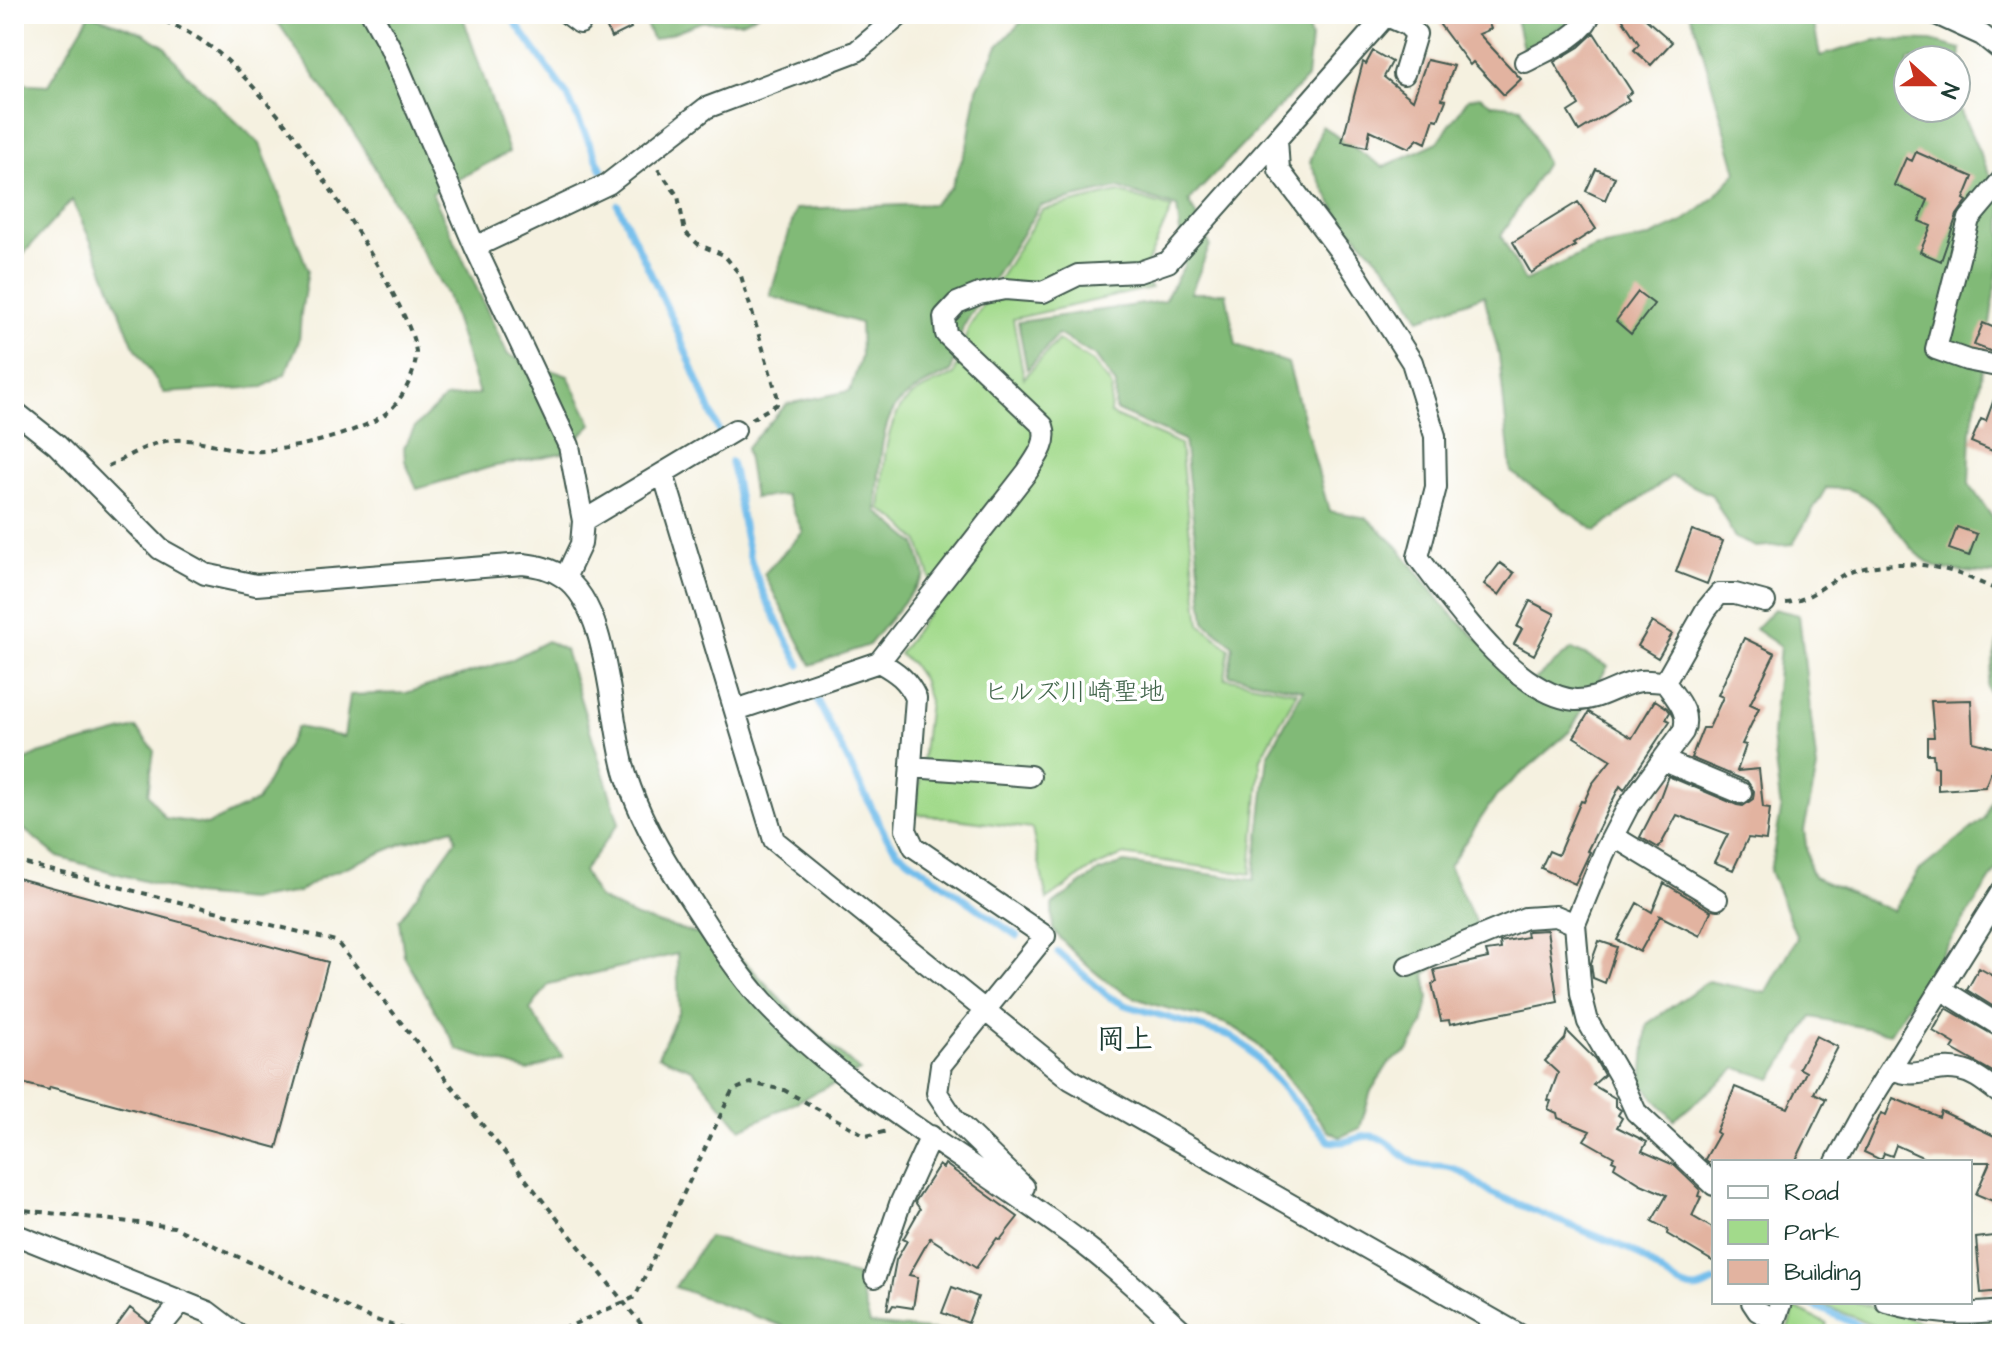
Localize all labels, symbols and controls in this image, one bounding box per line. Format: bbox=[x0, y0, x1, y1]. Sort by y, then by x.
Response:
north arrow bbox=[1892, 44, 1972, 124]
text: N bbox=[1932, 79, 1966, 103]
park label: ヒルズ川崎聖地 bbox=[983, 674, 1165, 710]
district label: 岡上 bbox=[1097, 1020, 1153, 1059]
legend bbox=[1712, 1160, 1972, 1304]
text: Road bbox=[1784, 1176, 1839, 1210]
text: Park bbox=[1784, 1216, 1840, 1250]
text: Building bbox=[1784, 1256, 1861, 1291]

